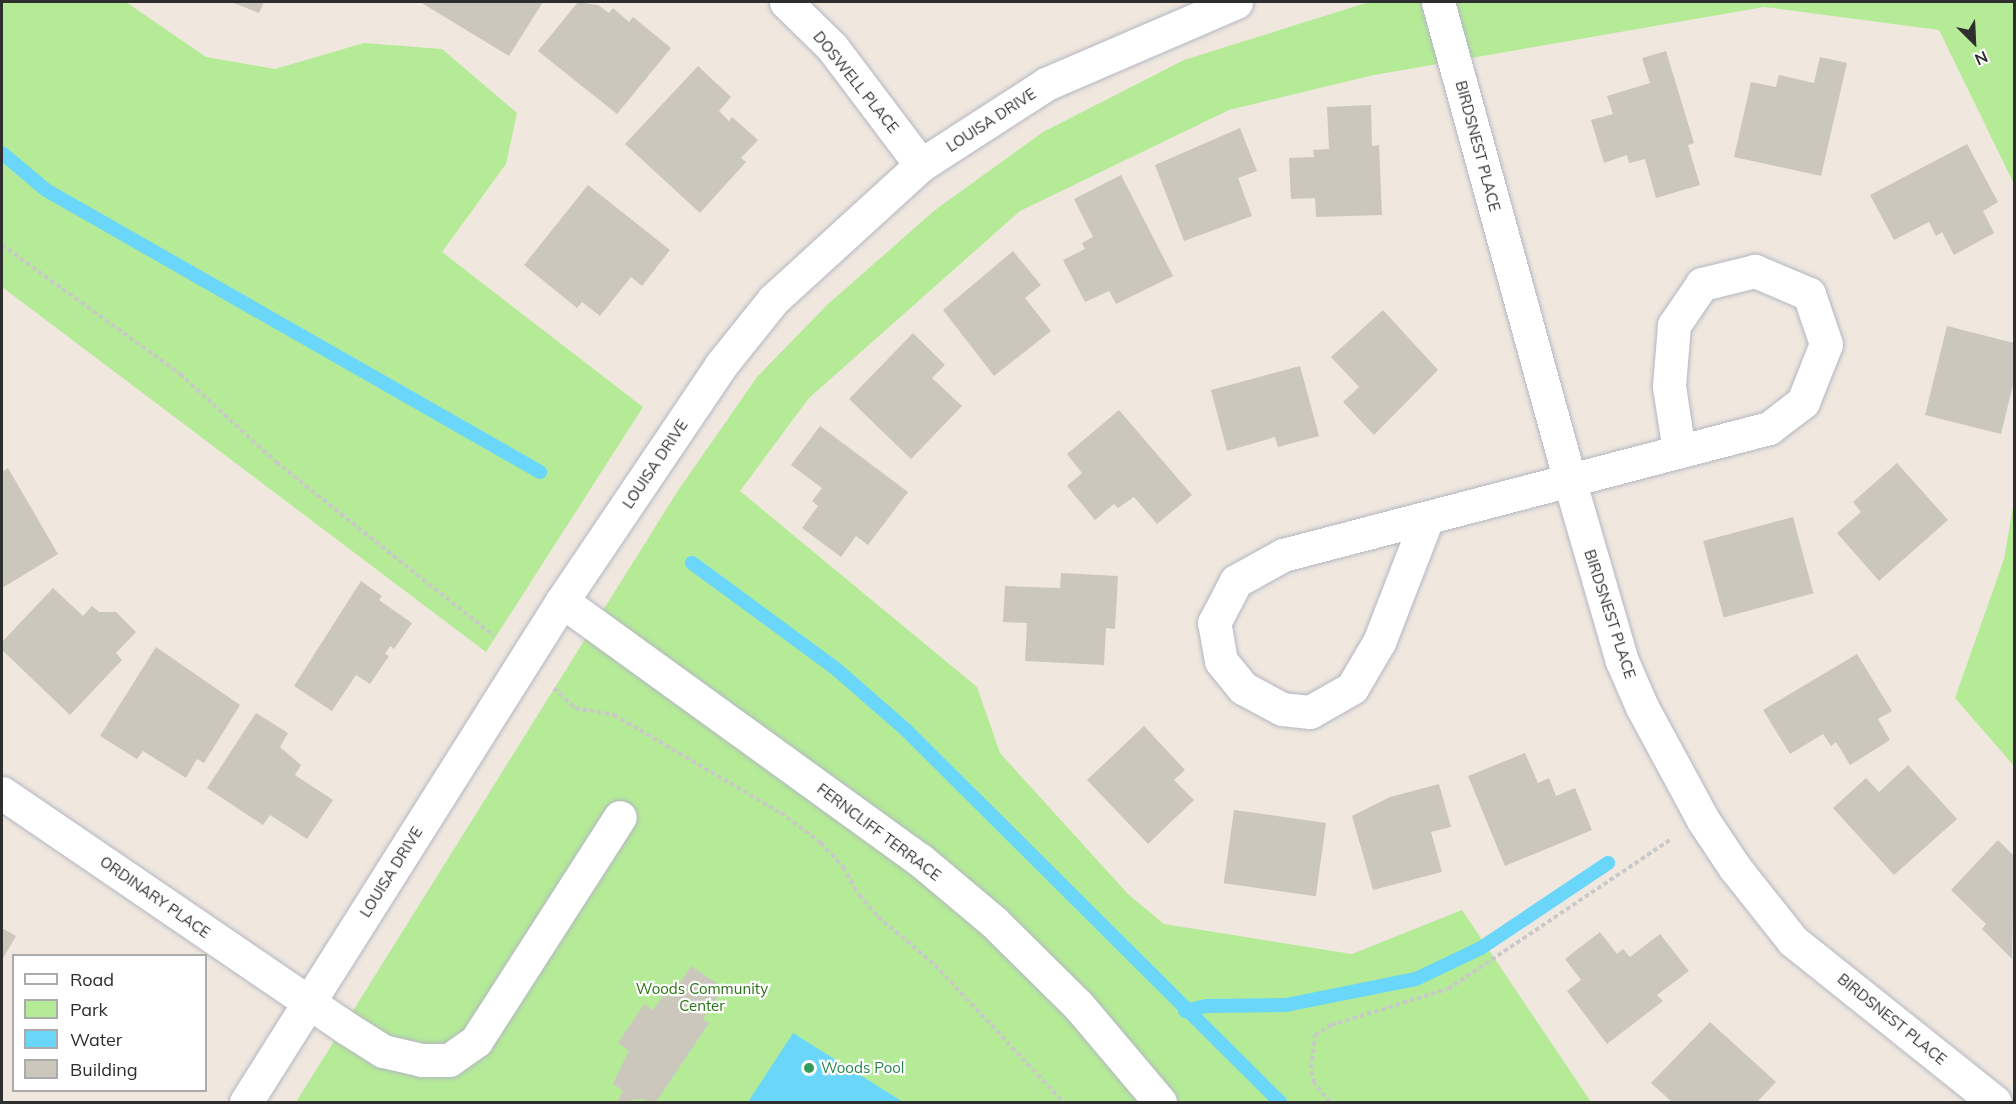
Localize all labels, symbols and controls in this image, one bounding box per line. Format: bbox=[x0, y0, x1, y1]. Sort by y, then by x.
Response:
north arrow bbox=[1944, 12, 2004, 72]
street label: DOSWELL PLACE bbox=[810, 28, 902, 136]
text: N bbox=[1972, 47, 1991, 70]
street label: BIRDSNEST PLACE bbox=[1452, 79, 1504, 213]
street label: LOUISA DRIVE bbox=[943, 84, 1039, 156]
street label: LOUISA DRIVE bbox=[619, 416, 691, 512]
street label: BIRDSNEST PLACE bbox=[1581, 547, 1639, 681]
street label: FERNCLIFF TERRACE bbox=[814, 780, 944, 884]
street label: LOUISA DRIVE bbox=[356, 824, 426, 920]
street label: ORDINARY PLACE bbox=[97, 852, 213, 942]
legend bbox=[12, 954, 207, 1092]
text: Road bbox=[70, 968, 114, 991]
street label: BIRDSNEST PLACE bbox=[1834, 970, 1950, 1068]
park label: Woods Community Center bbox=[636, 979, 768, 1014]
text: Park bbox=[70, 998, 108, 1021]
text: Water bbox=[70, 1028, 122, 1051]
text: Building bbox=[70, 1058, 138, 1081]
place label: Woods Pool bbox=[821, 1059, 904, 1077]
marker: Woods Pool bbox=[802, 1061, 816, 1075]

